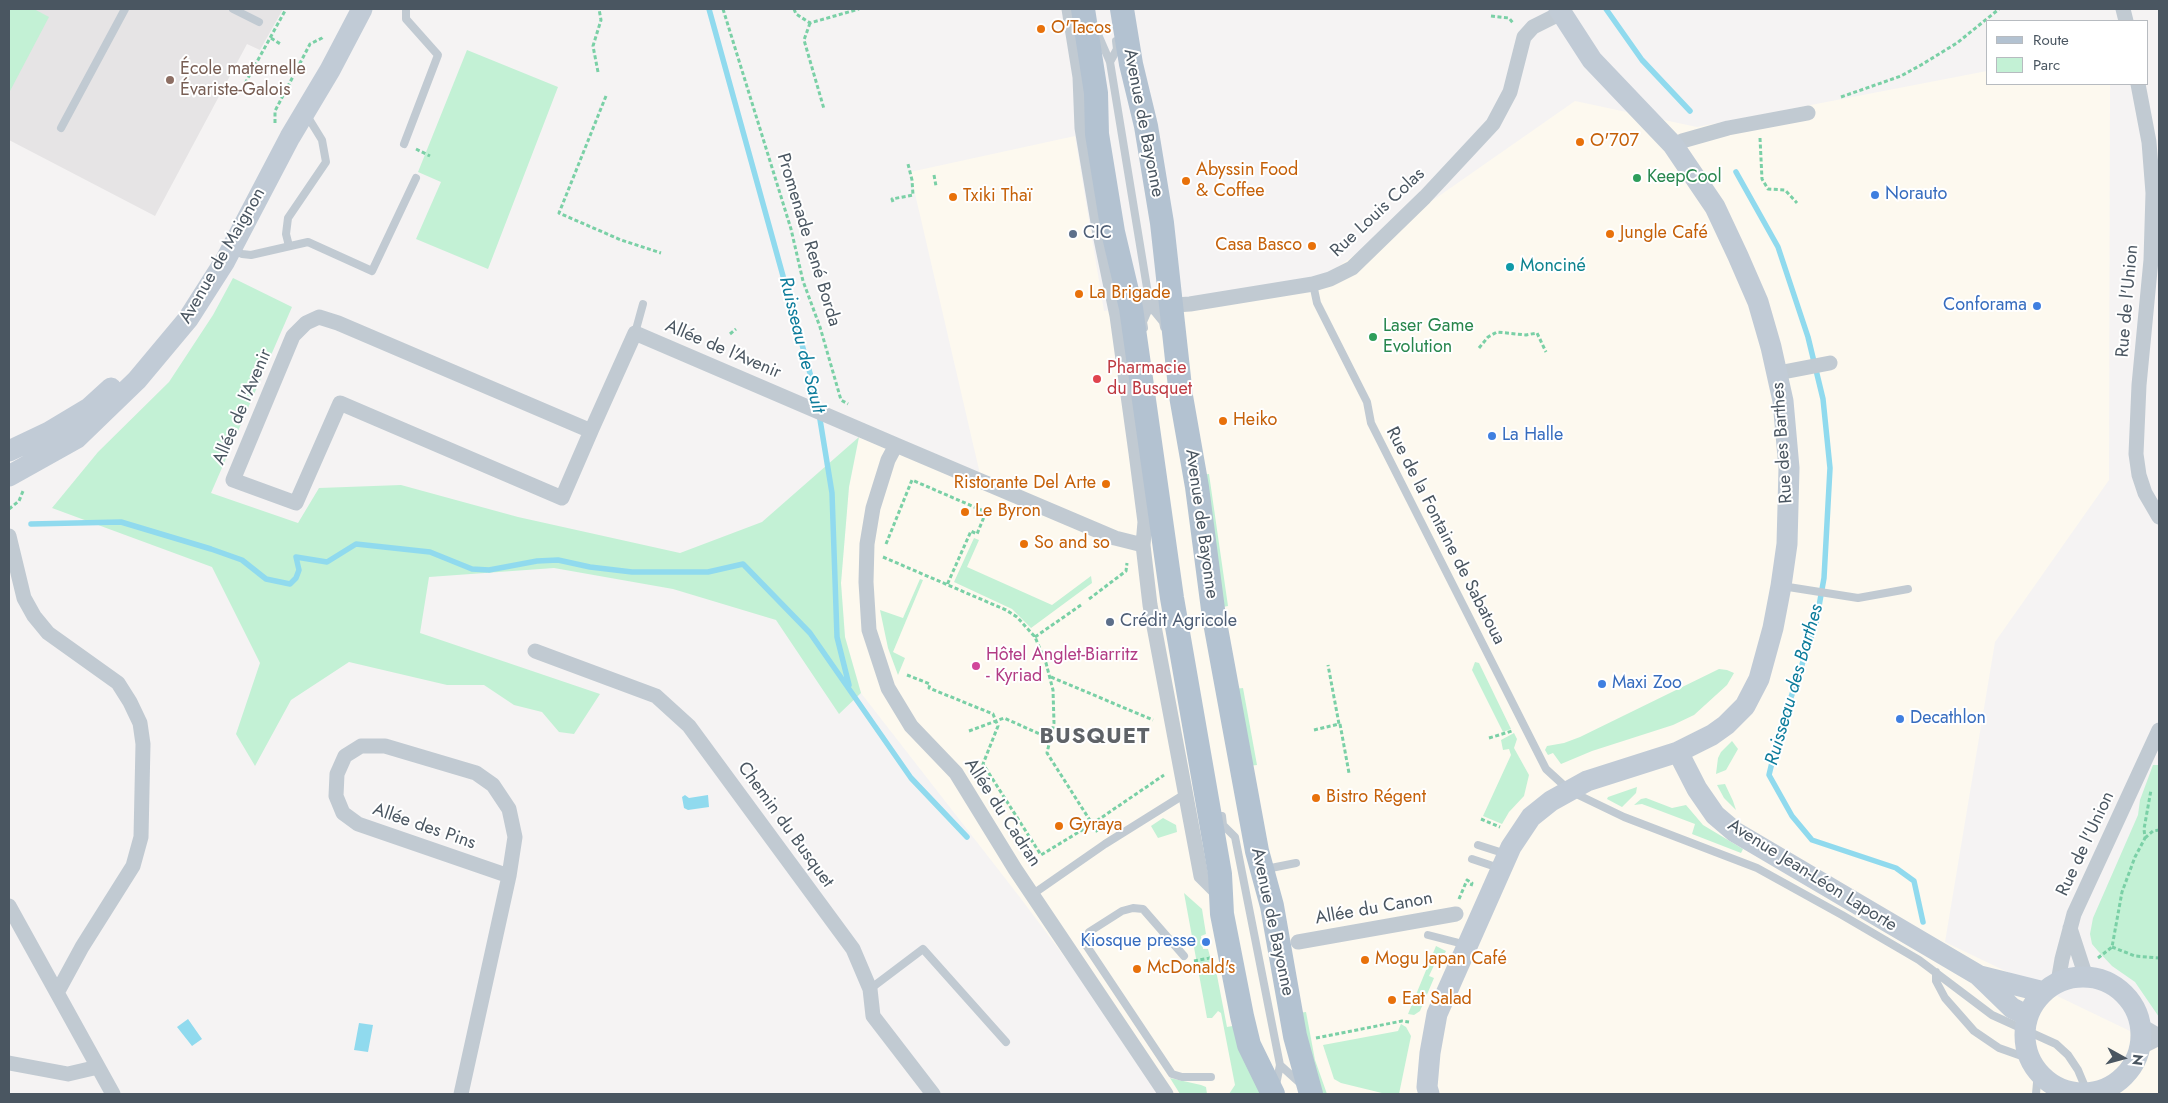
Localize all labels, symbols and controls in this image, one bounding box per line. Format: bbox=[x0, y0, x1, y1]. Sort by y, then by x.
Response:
place label: O'Tacos bbox=[1051, 18, 1111, 40]
legend bbox=[1986, 20, 2148, 85]
marker: O'Tacos bbox=[1035, 23, 1047, 35]
text: Route bbox=[2033, 29, 2069, 51]
street label: Avenue de Bayonne bbox=[1118, 47, 1168, 199]
text: Parc bbox=[2033, 54, 2060, 76]
place label: École maternelle Évariste-Galois bbox=[180, 59, 306, 102]
marker: École maternelle Évariste-Galois bbox=[164, 74, 176, 86]
place label: O'707 bbox=[1590, 131, 1639, 153]
marker: O'707 bbox=[1574, 136, 1586, 148]
street label: Promenade René Borda bbox=[771, 151, 845, 329]
place label: Abyssin Food & Coffee bbox=[1196, 160, 1298, 202]
street label: Rue Louis Colas bbox=[1326, 164, 1430, 262]
place label: KeepCool bbox=[1647, 167, 1722, 189]
marker: KeepCool bbox=[1631, 172, 1643, 184]
marker: Abyssin Food & Coffee bbox=[1180, 175, 1192, 187]
street label: Avenue de Maignon bbox=[175, 184, 271, 328]
place label: Norauto bbox=[1885, 184, 1947, 206]
place label: Txiki Thaï bbox=[963, 186, 1032, 208]
marker: Norauto bbox=[1869, 189, 1881, 201]
marker: Txiki Thaï bbox=[947, 191, 959, 203]
place label: CIC bbox=[1083, 223, 1112, 245]
place label: Jungle Café bbox=[1620, 223, 1708, 245]
marker: CIC bbox=[1067, 228, 1079, 240]
marker: Jungle Café bbox=[1604, 228, 1616, 240]
place label: Casa Basco bbox=[1215, 235, 1302, 257]
marker: Casa Basco bbox=[1306, 240, 1318, 252]
street label: Rue de l'Union bbox=[2112, 244, 2144, 358]
place label: Monciné bbox=[1520, 256, 1586, 278]
marker: Monciné bbox=[1504, 261, 1516, 273]
water label: Ruisseau de Sault bbox=[773, 274, 829, 416]
place label: La Brigade bbox=[1089, 283, 1171, 305]
marker: La Brigade bbox=[1073, 288, 1085, 300]
place label: Conforama bbox=[1943, 295, 2027, 317]
marker: Conforama bbox=[2031, 300, 2043, 312]
street label: Allée de l'Avenir bbox=[662, 316, 784, 384]
place label: Laser Game Evolution bbox=[1383, 316, 1474, 358]
marker: Laser Game Evolution bbox=[1367, 331, 1379, 343]
street label: Allée de l'Avenir bbox=[209, 346, 277, 468]
place label: Pharmacie du Busquet bbox=[1107, 358, 1192, 400]
marker: Pharmacie du Busquet bbox=[1091, 373, 1103, 385]
street label: Rue des Barthes bbox=[1768, 382, 1798, 504]
place label: Heiko bbox=[1233, 410, 1277, 432]
marker: Heiko bbox=[1217, 415, 1229, 427]
street label: Rue de la Fontaine de Sabatoua bbox=[1381, 424, 1509, 648]
place label: La Halle bbox=[1502, 425, 1563, 447]
marker: La Halle bbox=[1486, 430, 1498, 442]
street label: Avenue de Bayonne bbox=[1180, 448, 1222, 600]
place label: Ristorante Del Arte bbox=[954, 473, 1096, 495]
marker: Ristorante Del Arte bbox=[1100, 478, 1112, 490]
place label: Le Byron bbox=[975, 501, 1041, 523]
marker: Le Byron bbox=[959, 506, 971, 518]
place label: So and so bbox=[1034, 533, 1110, 555]
marker: So and so bbox=[1018, 538, 1030, 550]
water label: Ruisseau des Barthes bbox=[1761, 602, 1829, 768]
place label: Crédit Agricole bbox=[1120, 611, 1237, 633]
marker: Crédit Agricole bbox=[1104, 616, 1116, 628]
place label: Hôtel Anglet-Biarritz - Kyriad bbox=[986, 645, 1138, 688]
marker: Hôtel Anglet-Biarritz - Kyriad bbox=[970, 660, 982, 672]
place label: Maxi Zoo bbox=[1612, 673, 1682, 695]
marker: Maxi Zoo bbox=[1596, 678, 1608, 690]
place label: Decathlon bbox=[1910, 708, 1986, 730]
marker: Decathlon bbox=[1894, 713, 1906, 725]
district label: BUSQUET bbox=[1039, 725, 1151, 751]
street label: Allée du Cadran bbox=[959, 755, 1045, 871]
street label: Chemin du Busquet bbox=[732, 758, 838, 892]
place label: Bistro Régent bbox=[1326, 787, 1426, 809]
street label: Rue de l'Union bbox=[2052, 788, 2120, 900]
marker: Bistro Régent bbox=[1310, 792, 1322, 804]
street label: Allée des Pins bbox=[370, 799, 478, 855]
place label: Gyraya bbox=[1069, 815, 1122, 837]
street label: Avenue Jean-Léon Laporte bbox=[1723, 815, 1901, 937]
marker: Gyraya bbox=[1053, 820, 1065, 832]
street label: Avenue de Bayonne bbox=[1246, 846, 1298, 998]
street label: Allée du Canon bbox=[1314, 888, 1434, 930]
place label: Kiosque presse bbox=[1080, 931, 1196, 953]
marker: Kiosque presse bbox=[1200, 936, 1212, 948]
place label: Mogu Japan Café bbox=[1375, 949, 1507, 971]
marker: Mogu Japan Café bbox=[1359, 954, 1371, 966]
place label: McDonald's bbox=[1147, 958, 1235, 980]
marker: McDonald's bbox=[1131, 963, 1143, 975]
place label: Eat Salad bbox=[1402, 989, 1472, 1011]
marker: Eat Salad bbox=[1386, 994, 1398, 1006]
north arrow bbox=[2098, 1033, 2148, 1083]
text: N bbox=[2127, 1053, 2148, 1067]

